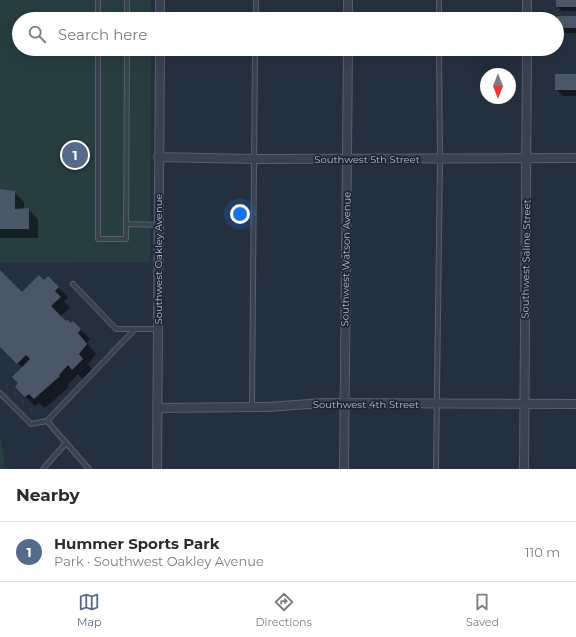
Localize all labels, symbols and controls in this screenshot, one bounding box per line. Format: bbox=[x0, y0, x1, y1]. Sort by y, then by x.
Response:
search box bbox=[12, 12, 564, 56]
icon: search bbox=[26, 23, 48, 45]
text: Search here bbox=[58, 25, 147, 44]
north arrow bbox=[480, 68, 516, 104]
pin: 1 bbox=[62, 140, 88, 170]
street label: Southwest 5th Street bbox=[314, 153, 420, 166]
street label: Southwest Watson Avenue bbox=[338, 191, 354, 327]
street label: Southwest Oakley Avenue bbox=[152, 194, 165, 324]
street label: Southwest Saline Street bbox=[518, 199, 534, 319]
your location bbox=[230, 204, 250, 224]
street label: Southwest 4th Street bbox=[313, 398, 419, 411]
text: Nearby bbox=[16, 485, 80, 505]
text: Hummer Sports Park bbox=[54, 534, 220, 553]
text: 1 bbox=[26, 544, 32, 560]
text: 110 m bbox=[525, 544, 560, 560]
text: Park · Southwest Oakley Avenue bbox=[54, 553, 264, 569]
tab: Map bbox=[77, 591, 101, 629]
tab: Directions bbox=[256, 591, 312, 629]
tab: Saved bbox=[466, 591, 499, 629]

